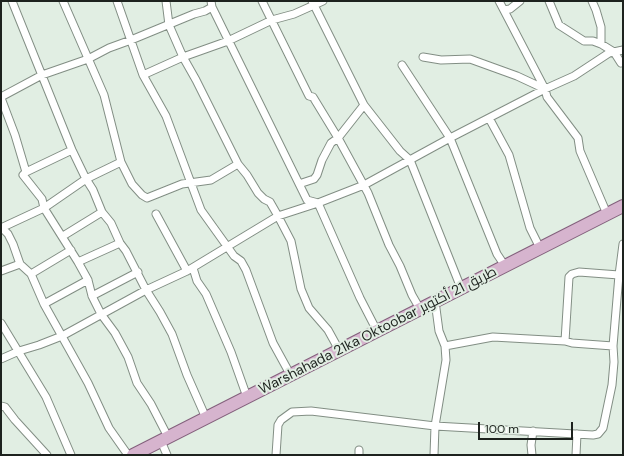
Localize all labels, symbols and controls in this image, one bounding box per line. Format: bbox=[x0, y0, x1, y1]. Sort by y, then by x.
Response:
street label: Warshahada 21ka Oktoobar طريق 21 أكتوبر bbox=[256, 263, 500, 399]
scale bar bbox=[480, 414, 575, 440]
text: 100 m bbox=[485, 421, 519, 437]

